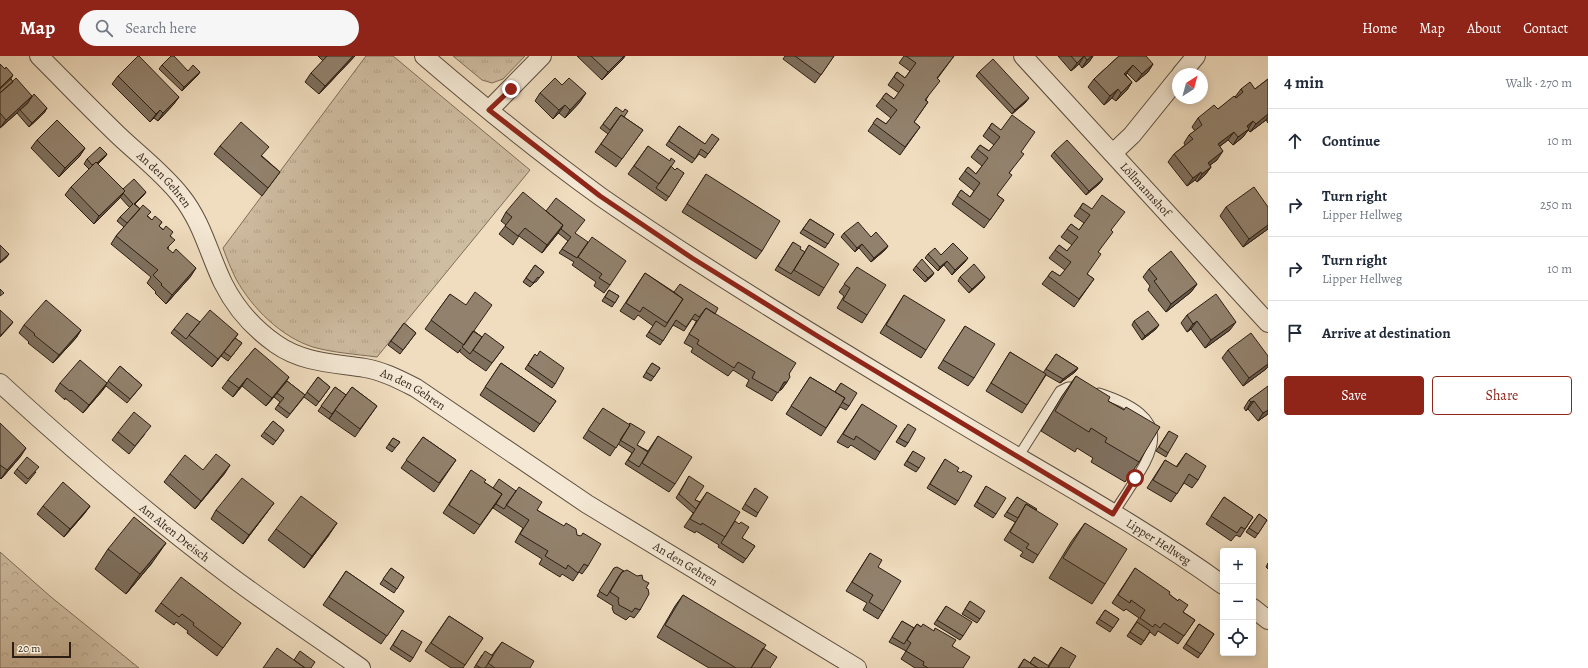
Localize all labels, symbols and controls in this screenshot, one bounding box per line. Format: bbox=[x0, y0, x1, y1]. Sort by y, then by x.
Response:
search box bbox=[79, 10, 359, 46]
text: Map bbox=[20, 15, 55, 41]
icon: search bbox=[93, 17, 115, 39]
text: Search here bbox=[125, 18, 197, 38]
text: Home bbox=[1362, 19, 1397, 38]
text: Map bbox=[1419, 19, 1445, 38]
text: About bbox=[1467, 19, 1501, 38]
text: Contact bbox=[1523, 19, 1568, 38]
north arrow bbox=[1172, 68, 1208, 104]
text: 4 min bbox=[1284, 71, 1324, 94]
text: Walk · 270 m bbox=[1506, 74, 1572, 91]
route end bbox=[502, 80, 520, 98]
icon: ahead bbox=[1284, 130, 1306, 152]
text: Continue bbox=[1322, 131, 1380, 151]
text: 10 m bbox=[1547, 132, 1572, 149]
street label: An den Gehren bbox=[133, 147, 195, 211]
street label: Löllmannshof bbox=[1117, 159, 1176, 221]
text: Turn right bbox=[1322, 186, 1387, 206]
icon: right bbox=[1284, 194, 1306, 216]
text: 250 m bbox=[1540, 196, 1572, 213]
text: Lipper Hellweg bbox=[1322, 206, 1402, 223]
text: Turn right bbox=[1322, 250, 1387, 270]
icon: right bbox=[1284, 258, 1306, 280]
text: 10 m bbox=[1547, 260, 1572, 277]
text: Lipper Hellweg bbox=[1322, 270, 1402, 287]
icon: arrive bbox=[1284, 322, 1306, 344]
text: Arrive at destination bbox=[1322, 323, 1451, 343]
street label: An den Gehren bbox=[377, 364, 449, 414]
button: Save bbox=[1284, 376, 1424, 415]
button: Share bbox=[1432, 376, 1572, 415]
route start bbox=[1126, 469, 1144, 487]
street label: Am Alten Dreisch bbox=[135, 499, 213, 566]
street label: Lipper Hellweg bbox=[1123, 515, 1194, 568]
street label: An den Gehren bbox=[649, 538, 721, 590]
map controls bbox=[1220, 548, 1256, 656]
button: + bbox=[1220, 548, 1256, 584]
button: − bbox=[1220, 584, 1256, 620]
button: locate bbox=[1220, 620, 1256, 656]
scale bar bbox=[12, 640, 71, 659]
text: 20 m bbox=[18, 641, 40, 656]

